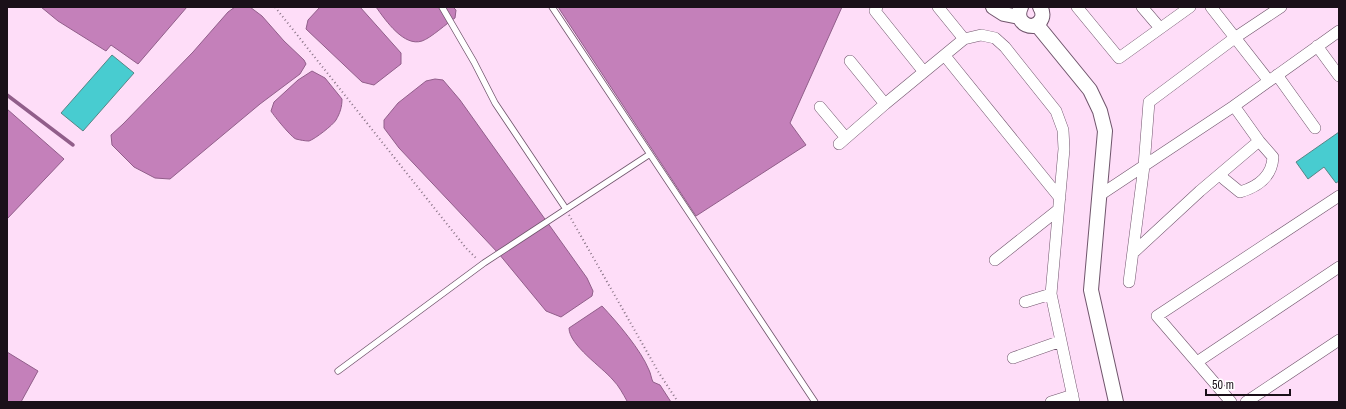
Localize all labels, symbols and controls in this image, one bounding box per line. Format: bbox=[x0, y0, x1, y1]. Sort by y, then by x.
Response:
scale bar bbox=[1206, 371, 1290, 397]
text: 50 m bbox=[1212, 377, 1234, 393]

